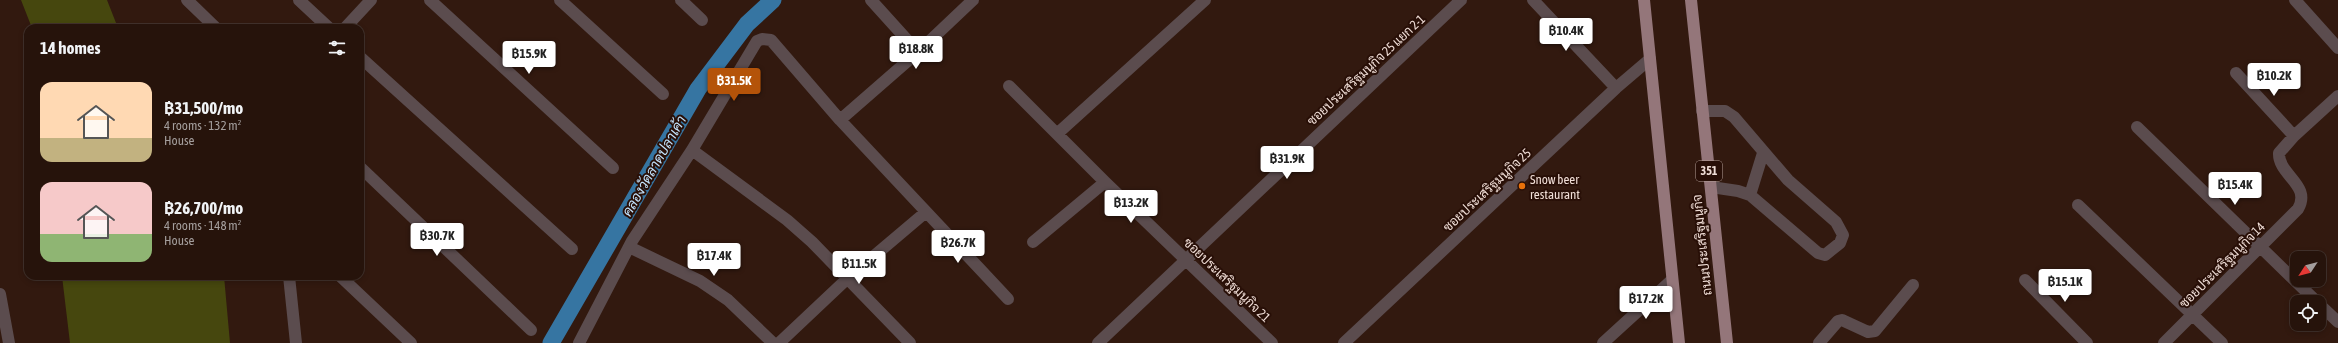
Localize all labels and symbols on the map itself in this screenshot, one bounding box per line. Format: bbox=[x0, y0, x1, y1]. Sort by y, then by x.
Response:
street label: ซอยประเสริฐมนูกิจ 25 แยก 2-1 bbox=[1303, 11, 1429, 130]
pin: ฿10.4K bbox=[1533, 18, 1599, 52]
pin: ฿18.8K bbox=[883, 36, 949, 70]
pin: ฿15.9K bbox=[496, 41, 562, 75]
pin: ฿10.2K bbox=[2241, 63, 2307, 97]
pin: ฿31.5K bbox=[701, 68, 767, 102]
water label: คลองวัดลาดปลาเค้า bbox=[619, 113, 689, 219]
street label: ซอยประเสริฐมนูกิจ 25 bbox=[1439, 145, 1535, 236]
pin: ฿31.9K bbox=[1254, 146, 1320, 180]
road number: 351 bbox=[1696, 161, 1722, 181]
place label: Snow beer restaurant bbox=[1530, 172, 1580, 202]
pin: ฿15.4K bbox=[2202, 172, 2268, 206]
marker: Snow beer restaurant bbox=[1517, 181, 1527, 191]
pin: ฿13.2K bbox=[1098, 190, 1164, 224]
street label: ถนนประเสริฐมนูกิจ bbox=[1688, 193, 1717, 296]
street label: ซอยประเสริฐมนูกิจ 14 bbox=[2175, 218, 2269, 312]
pin: ฿30.7K bbox=[404, 223, 470, 257]
pin: ฿26.7K bbox=[925, 230, 991, 264]
street label: ซอยประเสริฐมนูกิจ 21 bbox=[1179, 234, 1274, 327]
pin: ฿17.4K bbox=[681, 243, 747, 277]
pin: ฿11.5K bbox=[826, 251, 892, 285]
north arrow bbox=[2290, 251, 2326, 287]
pin: ฿15.1K bbox=[2032, 269, 2098, 303]
pin: ฿17.2K bbox=[1613, 286, 1679, 320]

